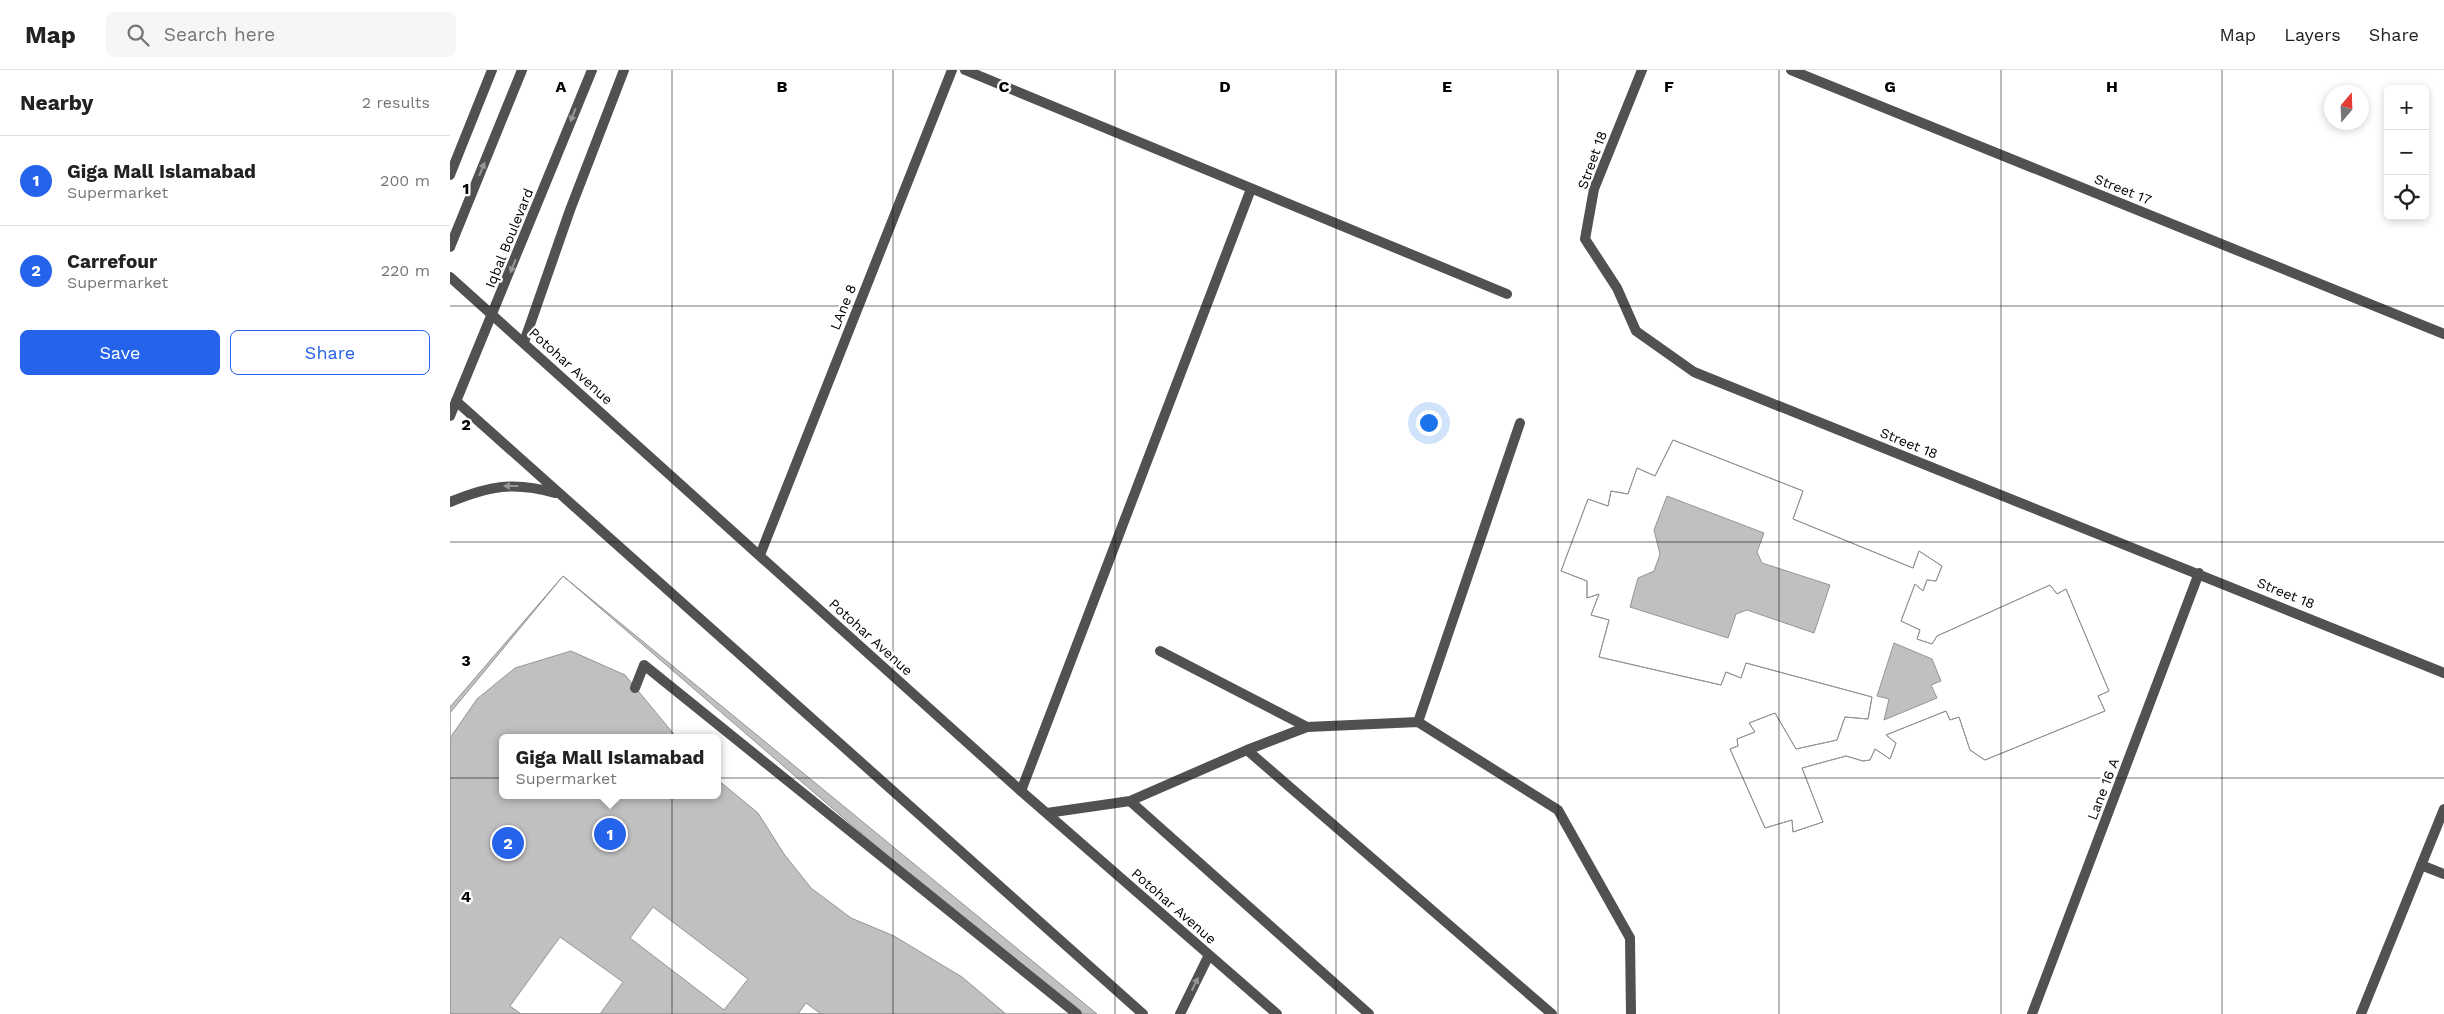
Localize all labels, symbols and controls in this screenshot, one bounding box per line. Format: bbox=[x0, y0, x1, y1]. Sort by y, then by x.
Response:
search box bbox=[106, 12, 456, 57]
text: Map bbox=[25, 21, 76, 49]
icon: search bbox=[124, 21, 152, 49]
text: Search here bbox=[164, 23, 275, 46]
text: Map bbox=[2219, 24, 2256, 45]
text: Layers bbox=[2284, 24, 2341, 45]
text: Share bbox=[2369, 24, 2419, 45]
text: A bbox=[556, 77, 567, 96]
text: B bbox=[777, 77, 788, 96]
text: C bbox=[999, 77, 1010, 96]
text: D bbox=[1219, 77, 1231, 96]
text: E bbox=[1442, 77, 1452, 96]
text: F bbox=[1664, 77, 1674, 96]
text: G bbox=[1884, 77, 1896, 96]
text: H bbox=[2106, 77, 2118, 96]
north arrow bbox=[2324, 85, 2369, 130]
map controls bbox=[2384, 85, 2429, 220]
button: + bbox=[2384, 85, 2429, 130]
text: Nearby bbox=[20, 90, 93, 115]
text: 2 results bbox=[362, 93, 430, 112]
one-way arrow bbox=[569, 108, 577, 122]
street label: Street 18 bbox=[1574, 129, 1610, 191]
button: − bbox=[2384, 130, 2429, 175]
text: Giga Mall Islamabad bbox=[67, 160, 256, 183]
one-way arrow bbox=[478, 162, 486, 176]
street label: Street 17 bbox=[2092, 170, 2154, 208]
text: 1 bbox=[33, 171, 39, 190]
text: 200 m bbox=[380, 171, 430, 190]
button: locate bbox=[2384, 175, 2429, 220]
text: 1 bbox=[463, 179, 469, 198]
text: Supermarket bbox=[67, 183, 168, 202]
street label: Iqbal Boulevard bbox=[482, 186, 536, 290]
text: Carrefour bbox=[67, 250, 157, 273]
one-way arrow bbox=[509, 259, 517, 274]
text: 2 bbox=[31, 261, 41, 280]
text: 220 m bbox=[381, 261, 430, 280]
text: Supermarket bbox=[67, 273, 168, 292]
street label: LAne 8 bbox=[827, 282, 859, 332]
street label: Potohar Avenue bbox=[526, 324, 616, 408]
button: Save bbox=[20, 330, 220, 375]
button: Share bbox=[230, 330, 430, 375]
your location bbox=[1416, 410, 1442, 436]
text: 2 bbox=[461, 415, 471, 434]
street label: Street 18 bbox=[1878, 424, 1940, 462]
one-way arrow bbox=[503, 482, 519, 490]
street label: Street 18 bbox=[2255, 574, 2317, 612]
street label: Potohar Avenue bbox=[826, 595, 916, 679]
text: 3 bbox=[461, 651, 471, 670]
popup bbox=[499, 734, 721, 799]
text: Giga Mall Islamabad bbox=[515, 746, 705, 769]
street label: Lane 16 A bbox=[2084, 756, 2122, 822]
text: Supermarket bbox=[515, 769, 617, 788]
pin: 1 bbox=[594, 815, 626, 853]
pin: 2 bbox=[492, 824, 524, 862]
street label: Potohar Avenue bbox=[1128, 865, 1220, 947]
text: 4 bbox=[461, 887, 471, 906]
one-way arrow bbox=[1191, 977, 1199, 991]

